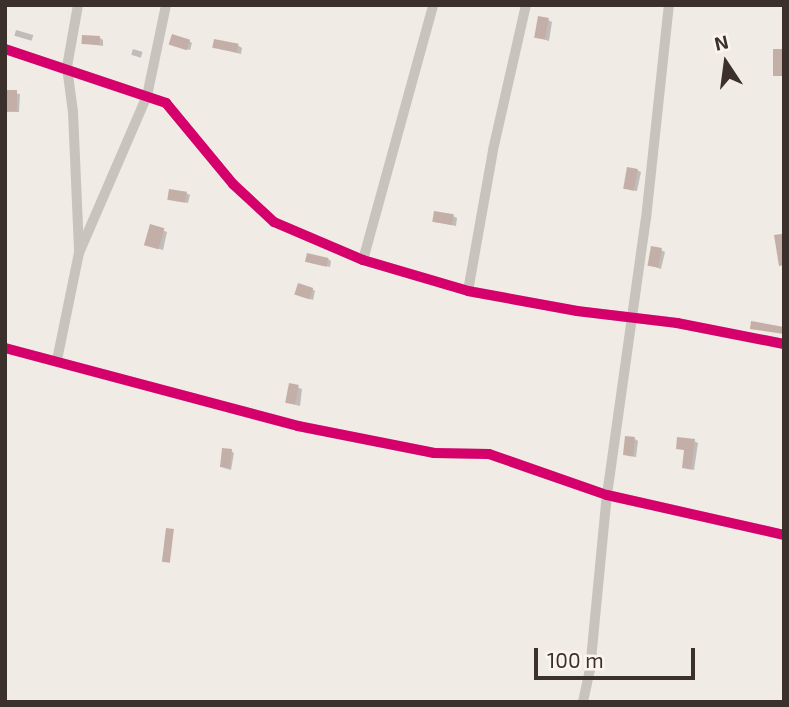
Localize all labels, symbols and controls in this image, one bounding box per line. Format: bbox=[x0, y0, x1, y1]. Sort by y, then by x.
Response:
north arrow bbox=[691, 28, 761, 98]
text: N bbox=[712, 29, 730, 55]
scale bar bbox=[537, 634, 698, 678]
text: 100 m bbox=[547, 647, 604, 672]

